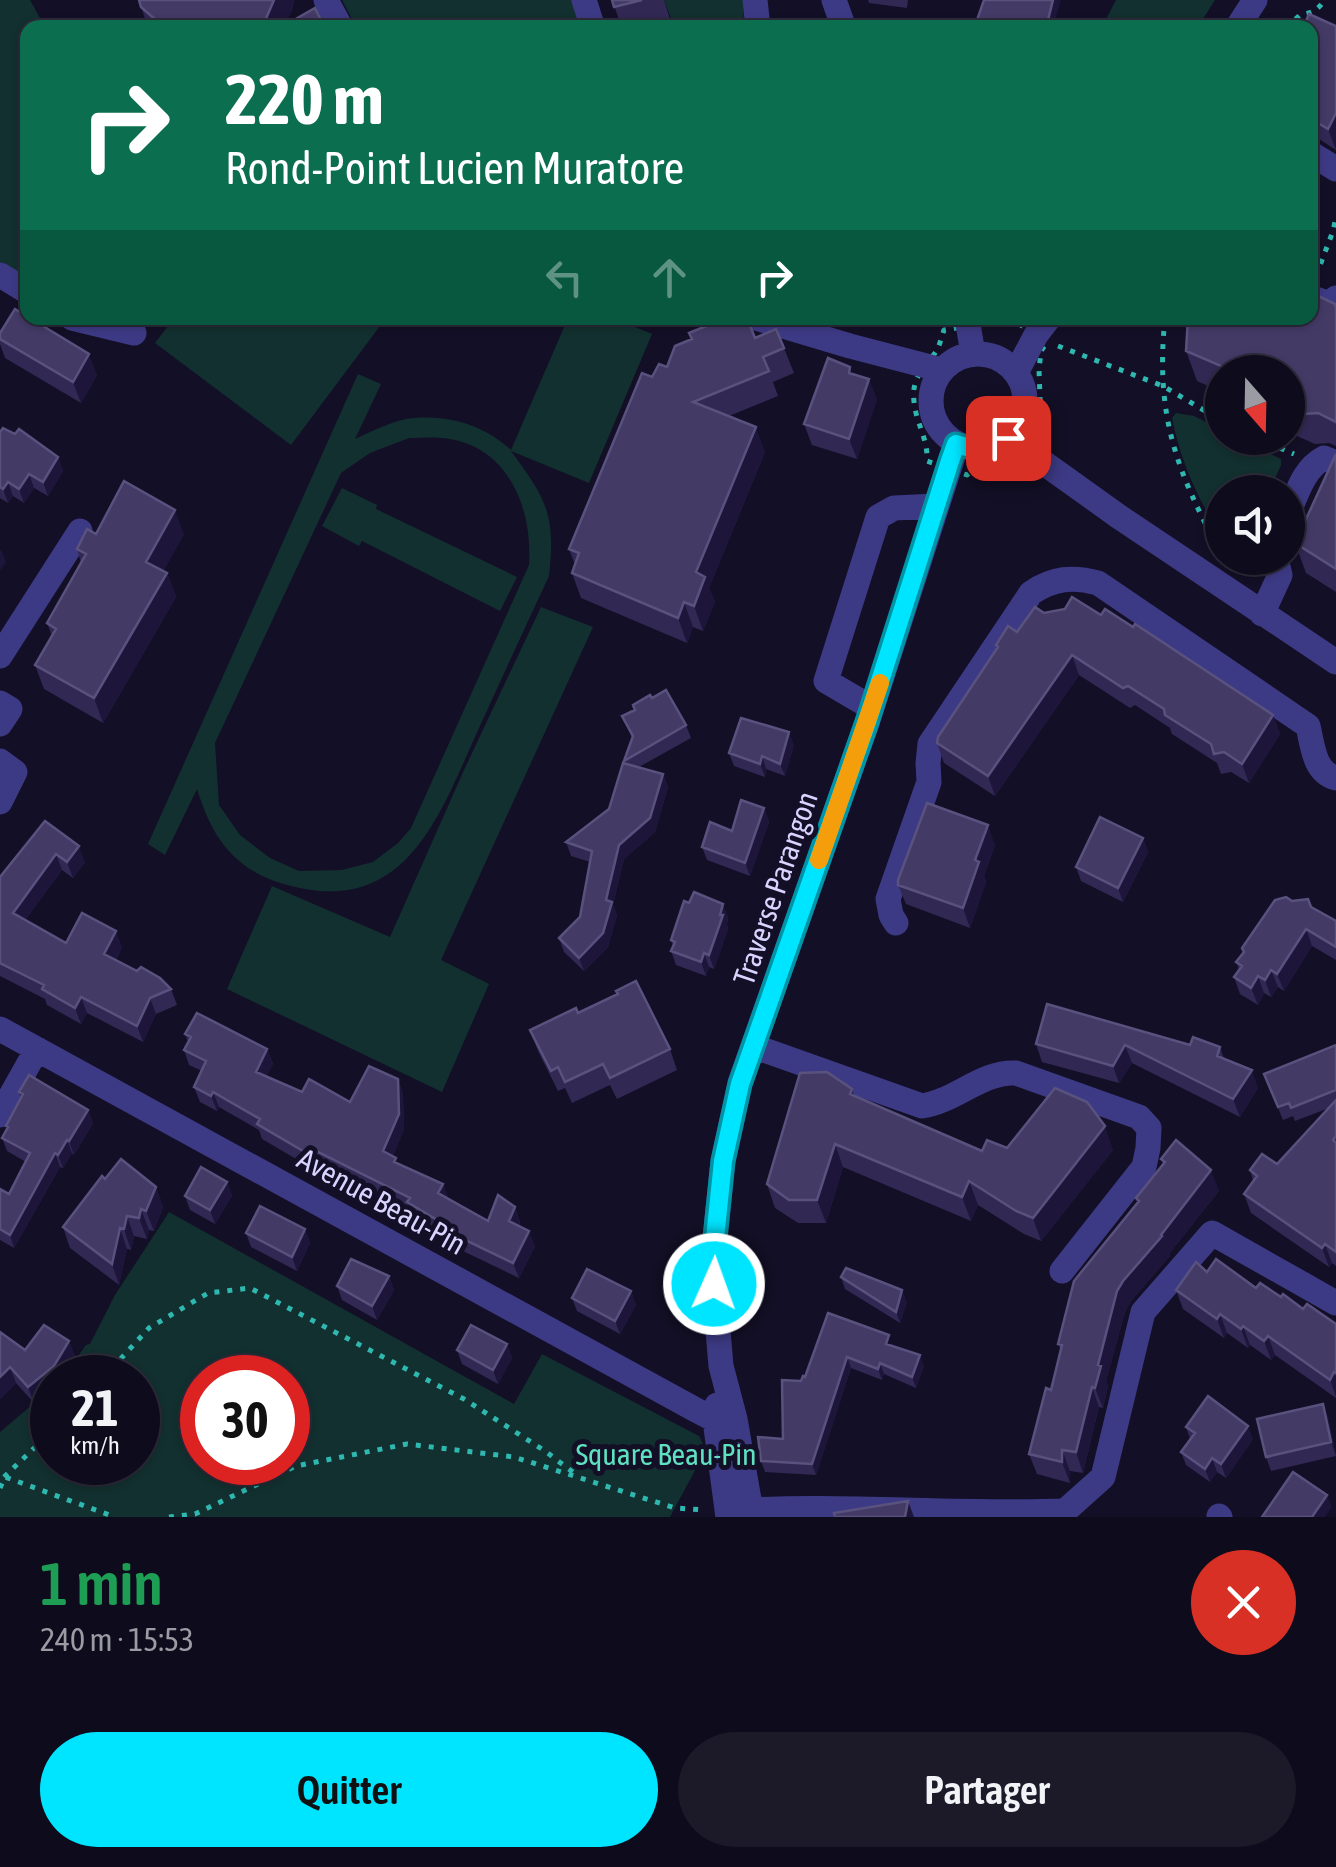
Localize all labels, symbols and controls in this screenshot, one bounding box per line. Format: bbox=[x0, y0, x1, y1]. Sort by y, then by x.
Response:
text: 220 m bbox=[225, 59, 384, 139]
icon: right bbox=[60, 60, 190, 190]
text: Rond-Point Lucien Muratore bbox=[225, 142, 684, 194]
icon: left bbox=[537, 250, 592, 305]
icon: ahead bbox=[642, 250, 697, 305]
icon: right bbox=[747, 250, 802, 305]
north arrow bbox=[1205, 355, 1305, 455]
map controls bbox=[1205, 355, 1305, 575]
pin bbox=[966, 396, 1051, 481]
icon: arrive bbox=[981, 411, 1036, 466]
button: sound bbox=[1205, 475, 1305, 575]
street label: Traverse Parangon bbox=[726, 787, 824, 989]
street label: Avenue Beau-Pin bbox=[292, 1141, 472, 1261]
position arrow bbox=[662, 1232, 766, 1336]
speed limit sign: 30 bbox=[180, 1355, 310, 1485]
text: 21 bbox=[71, 1379, 118, 1437]
text: km/h bbox=[70, 1431, 120, 1459]
park label: Square Beau-Pin bbox=[575, 1437, 757, 1471]
text: 1 min bbox=[40, 1549, 163, 1618]
button: close bbox=[1191, 1550, 1296, 1655]
text: 240 m · 15:53 bbox=[40, 1621, 194, 1658]
button: Quitter bbox=[40, 1732, 658, 1847]
button: Partager bbox=[678, 1732, 1296, 1847]

